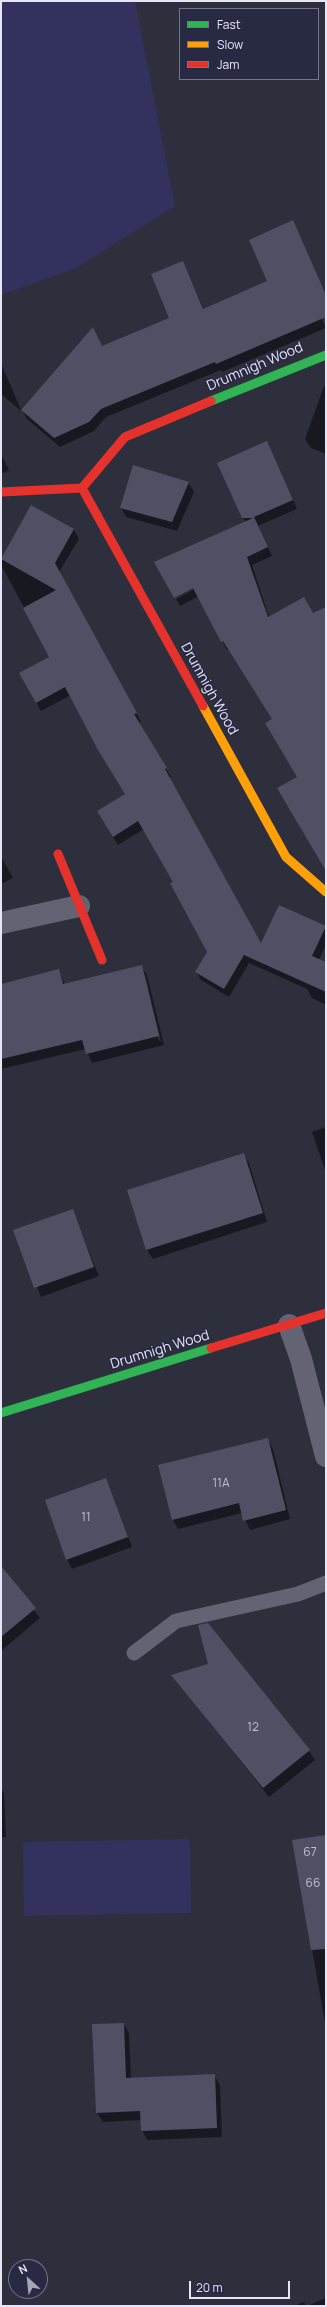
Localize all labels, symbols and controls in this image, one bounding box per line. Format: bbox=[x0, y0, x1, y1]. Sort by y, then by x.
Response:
legend bbox=[179, 8, 319, 80]
text: Fast bbox=[217, 16, 241, 33]
text: Slow bbox=[217, 36, 243, 53]
text: Jam bbox=[217, 56, 239, 73]
street label: Drumnigh Wood bbox=[204, 339, 306, 395]
street label: Drumnigh Wood bbox=[177, 640, 241, 738]
street label: Drumnigh Wood bbox=[108, 1327, 212, 1373]
house number: 11A bbox=[213, 1477, 229, 1491]
house number: 11 bbox=[81, 1511, 91, 1525]
house number: 12 bbox=[247, 1721, 259, 1735]
house number: 67 bbox=[303, 1846, 317, 1860]
house number: 66 bbox=[306, 1877, 320, 1891]
north arrow bbox=[8, 2259, 48, 2299]
text: N bbox=[16, 2260, 30, 2277]
scale bar bbox=[191, 2273, 292, 2299]
text: 20 m bbox=[196, 2279, 223, 2296]

